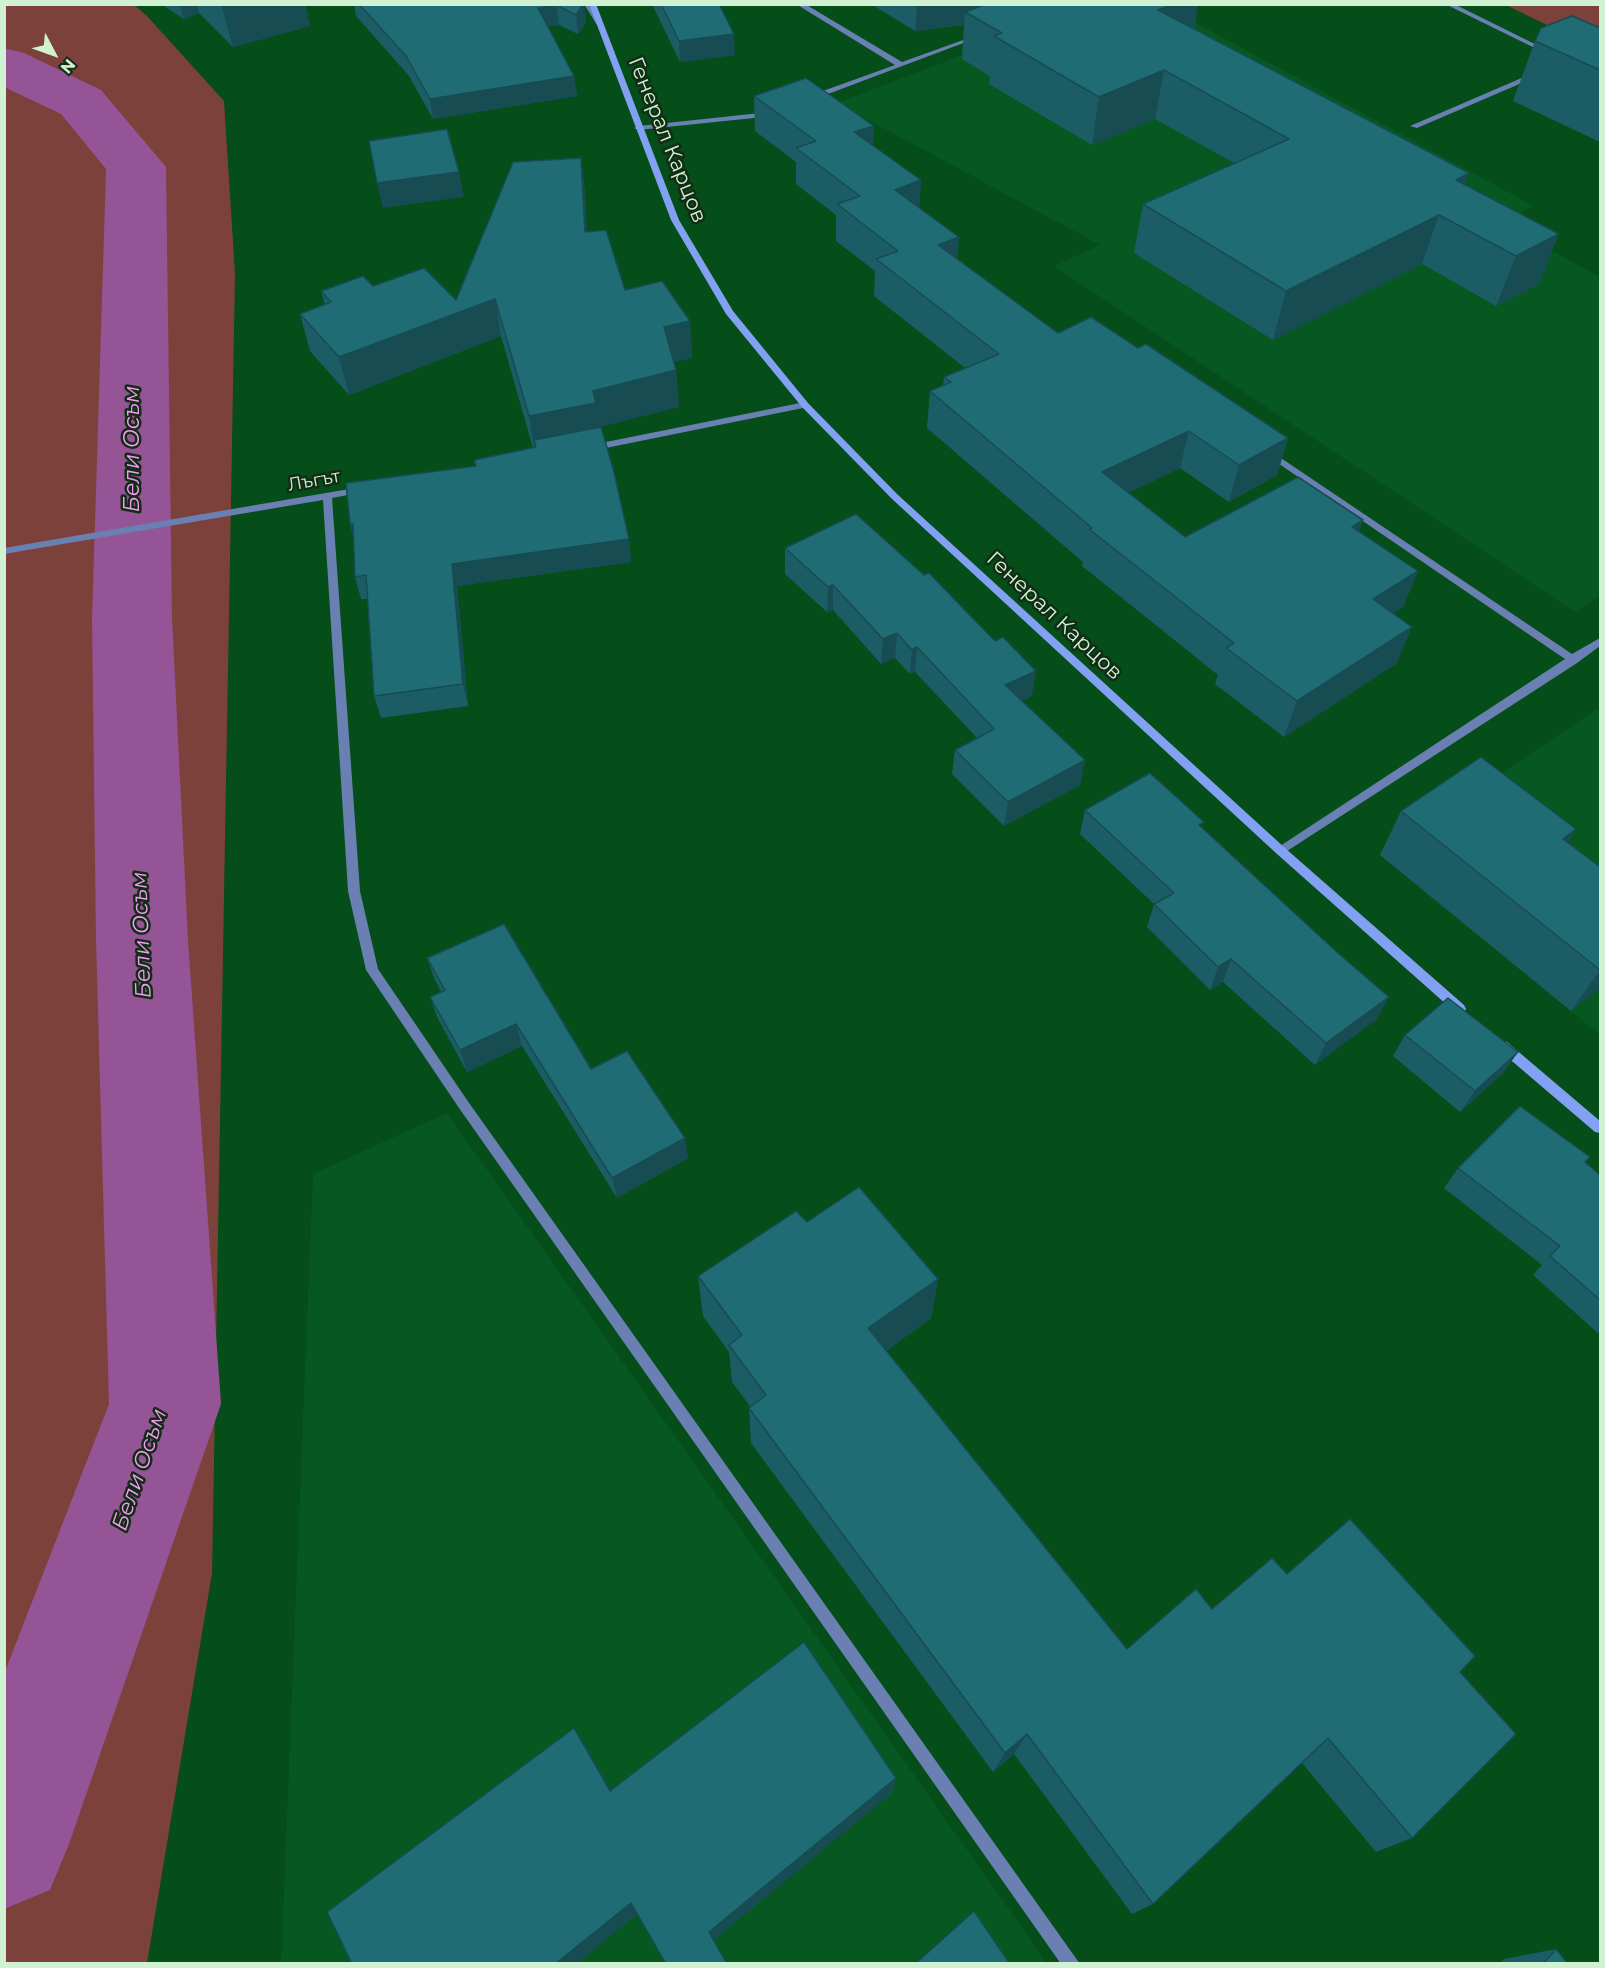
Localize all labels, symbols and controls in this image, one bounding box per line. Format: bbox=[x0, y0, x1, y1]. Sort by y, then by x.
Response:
north arrow bbox=[24, 24, 84, 84]
street label: Генерал Карцов bbox=[622, 53, 712, 227]
text: N bbox=[57, 55, 79, 77]
water label: Бели Осъм bbox=[120, 386, 146, 512]
street label: Лъгът bbox=[286, 466, 342, 496]
street label: Генерал Карцов bbox=[981, 547, 1127, 685]
water label: Бели Осъм bbox=[127, 871, 157, 999]
water label: Бели Осъм bbox=[107, 1406, 173, 1534]

